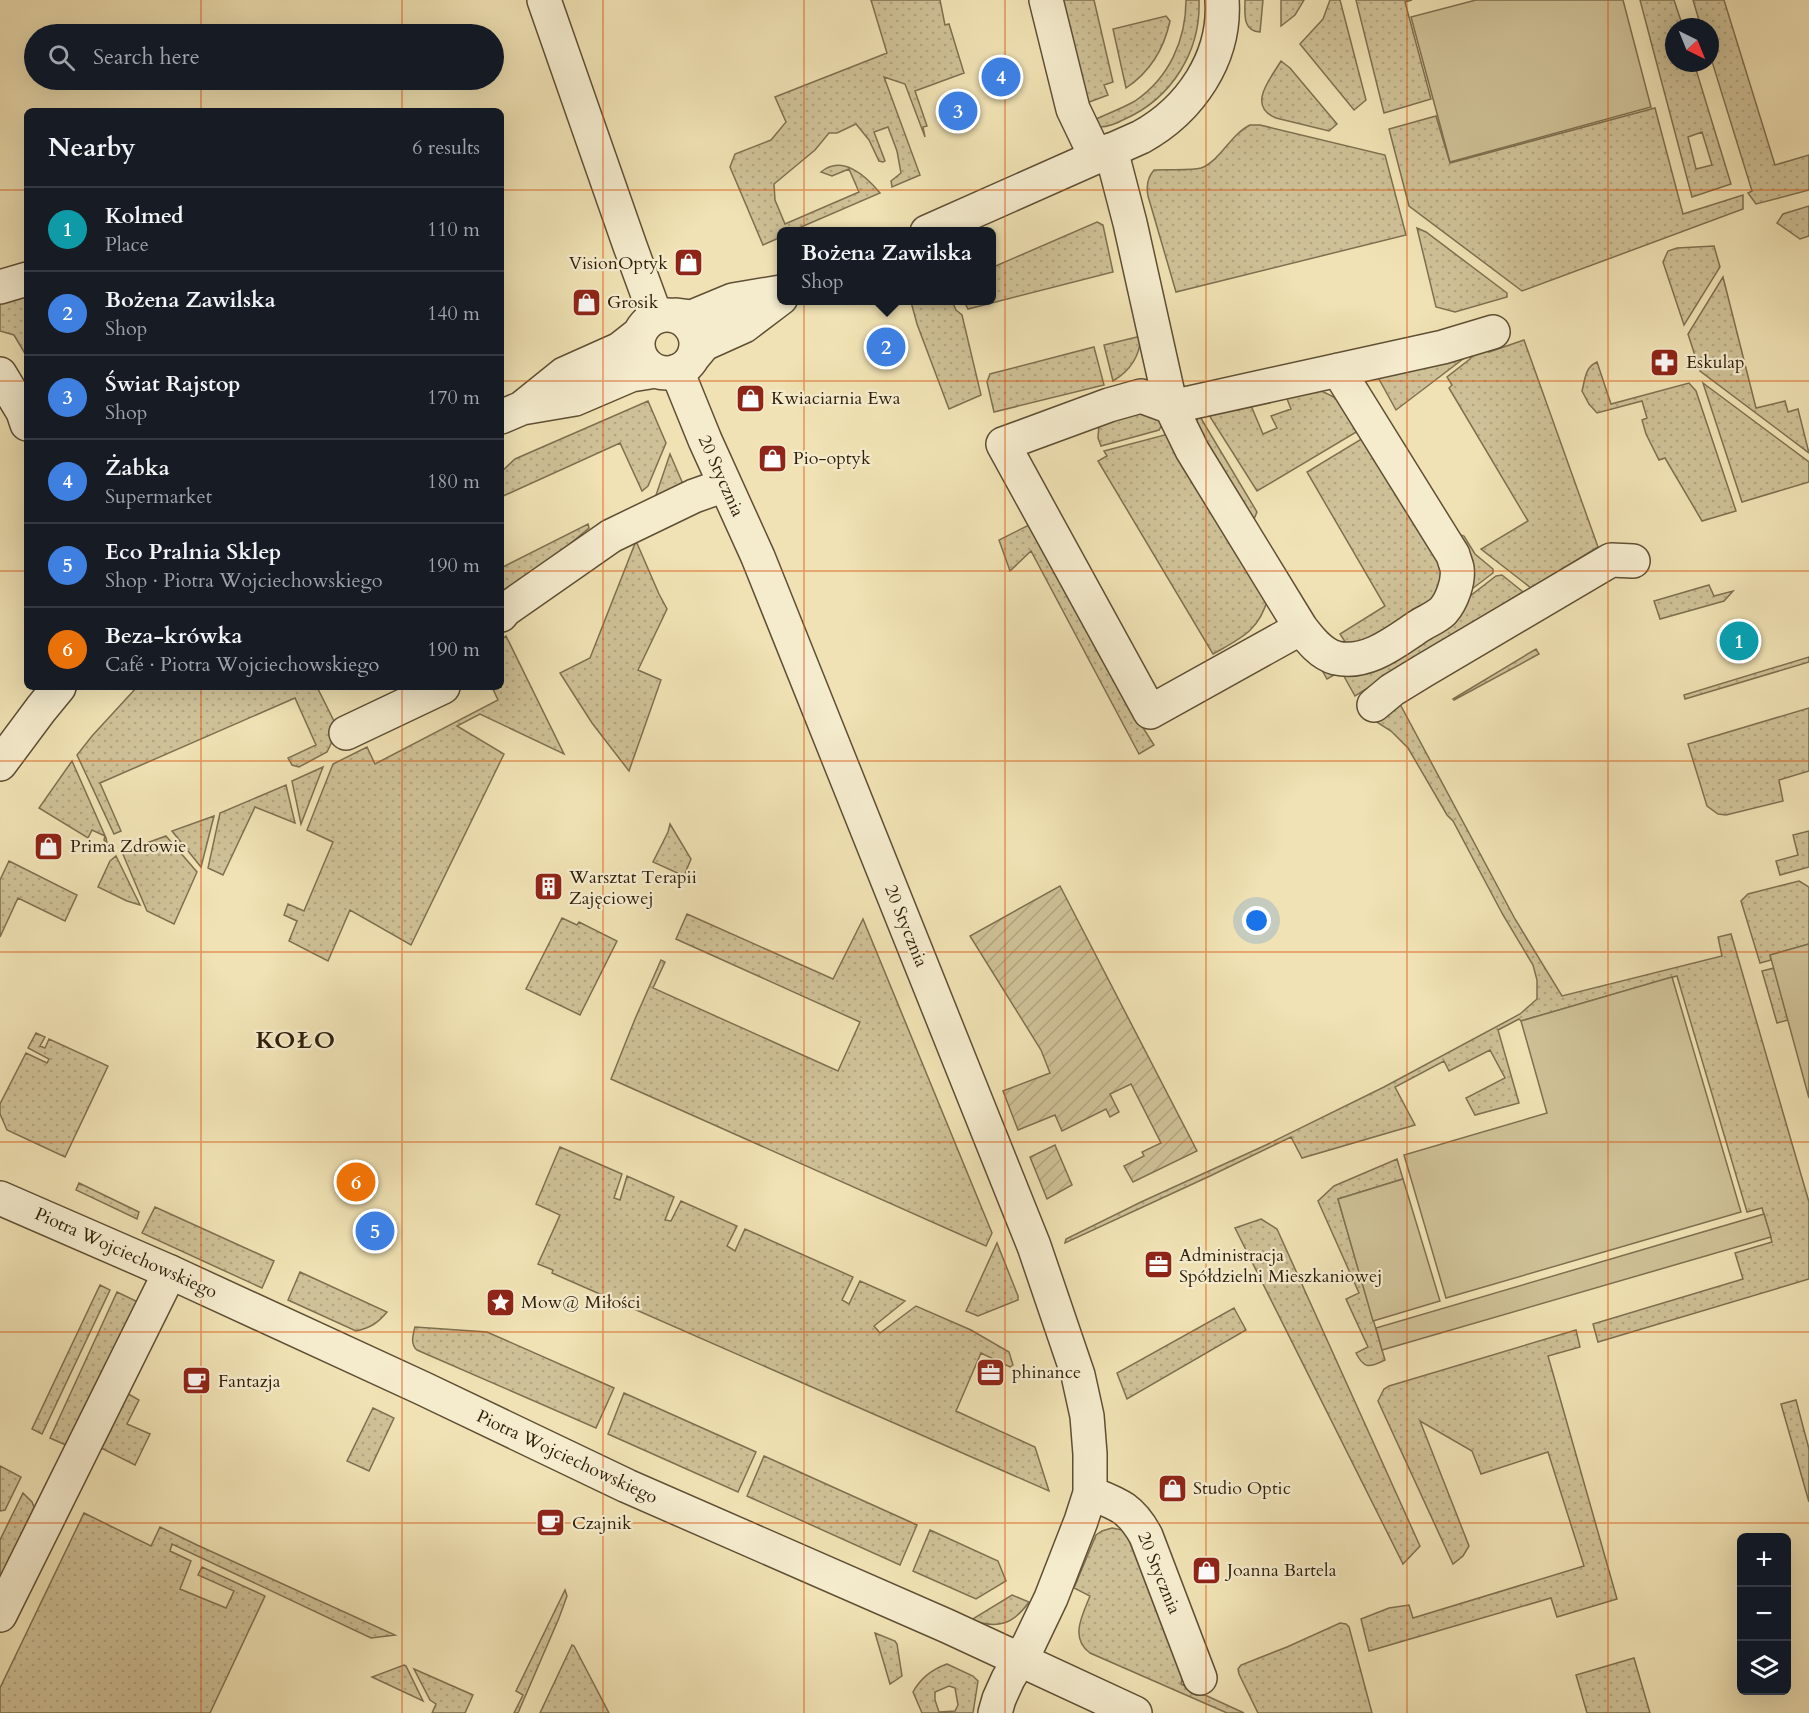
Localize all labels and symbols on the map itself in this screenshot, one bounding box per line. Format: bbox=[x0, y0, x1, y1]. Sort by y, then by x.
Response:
north arrow bbox=[1665, 18, 1719, 72]
pin: 4 bbox=[982, 54, 1020, 100]
pin: 3 bbox=[938, 88, 978, 134]
shop icon: VisionOptyk bbox=[673, 247, 705, 279]
place label: VisionOptyk bbox=[569, 251, 668, 276]
shop icon: Grosik bbox=[570, 286, 602, 318]
place label: Grosik bbox=[607, 290, 659, 315]
pin: 2 bbox=[866, 324, 906, 370]
pharmacy icon: Eskulap bbox=[1649, 346, 1681, 378]
place label: Eskulap bbox=[1686, 350, 1745, 375]
shop icon: Kwiaciarnia Ewa bbox=[734, 382, 766, 414]
place label: Kwiaciarnia Ewa bbox=[771, 386, 901, 411]
street label: 20 Stycznia bbox=[692, 431, 750, 521]
shop icon: Pio-optyk bbox=[756, 442, 788, 474]
place label: Pio-optyk bbox=[793, 446, 871, 471]
pin: 1 bbox=[1720, 618, 1758, 664]
shop icon: Prima Zdrowie bbox=[33, 830, 65, 862]
place label: Prima Zdrowie bbox=[70, 834, 186, 859]
place label: Warsztat Terapii Zajęciowej bbox=[568, 865, 697, 911]
building icon: Warsztat Terapii Zajęciowej bbox=[532, 871, 564, 903]
street label: 20 Stycznia bbox=[878, 881, 934, 971]
your location bbox=[1242, 906, 1271, 935]
district label: KOŁO bbox=[255, 1024, 337, 1057]
pin: 6 bbox=[336, 1160, 376, 1204]
street label: Piotra Wojciechowskiego bbox=[31, 1201, 221, 1305]
pin: 5 bbox=[356, 1208, 394, 1254]
place label: Administracja Spółdzielni Mieszkaniowej bbox=[1179, 1243, 1382, 1289]
office icon: Administracja Spółdzielni Mieszkaniowej bbox=[1142, 1249, 1174, 1281]
place icon: Mow@ Miłości bbox=[484, 1286, 516, 1318]
place label: Mow@ Miłości bbox=[521, 1290, 641, 1315]
office icon: phinance bbox=[975, 1356, 1007, 1388]
place label: phinance bbox=[1012, 1360, 1081, 1385]
cafe icon: Fantazja bbox=[181, 1365, 213, 1397]
place label: Fantazja bbox=[218, 1369, 281, 1394]
street label: Piotra Wojciechowskiego bbox=[472, 1404, 662, 1510]
shop icon: Studio Optic bbox=[1156, 1472, 1188, 1504]
place label: Studio Optic bbox=[1193, 1476, 1291, 1501]
cafe icon: Czajnik bbox=[535, 1507, 567, 1539]
place label: Czajnik bbox=[572, 1511, 632, 1536]
street label: 20 Stycznia bbox=[1131, 1528, 1187, 1618]
shop icon: Joanna Bartela bbox=[1190, 1554, 1222, 1586]
place label: Joanna Bartela bbox=[1224, 1558, 1337, 1583]

